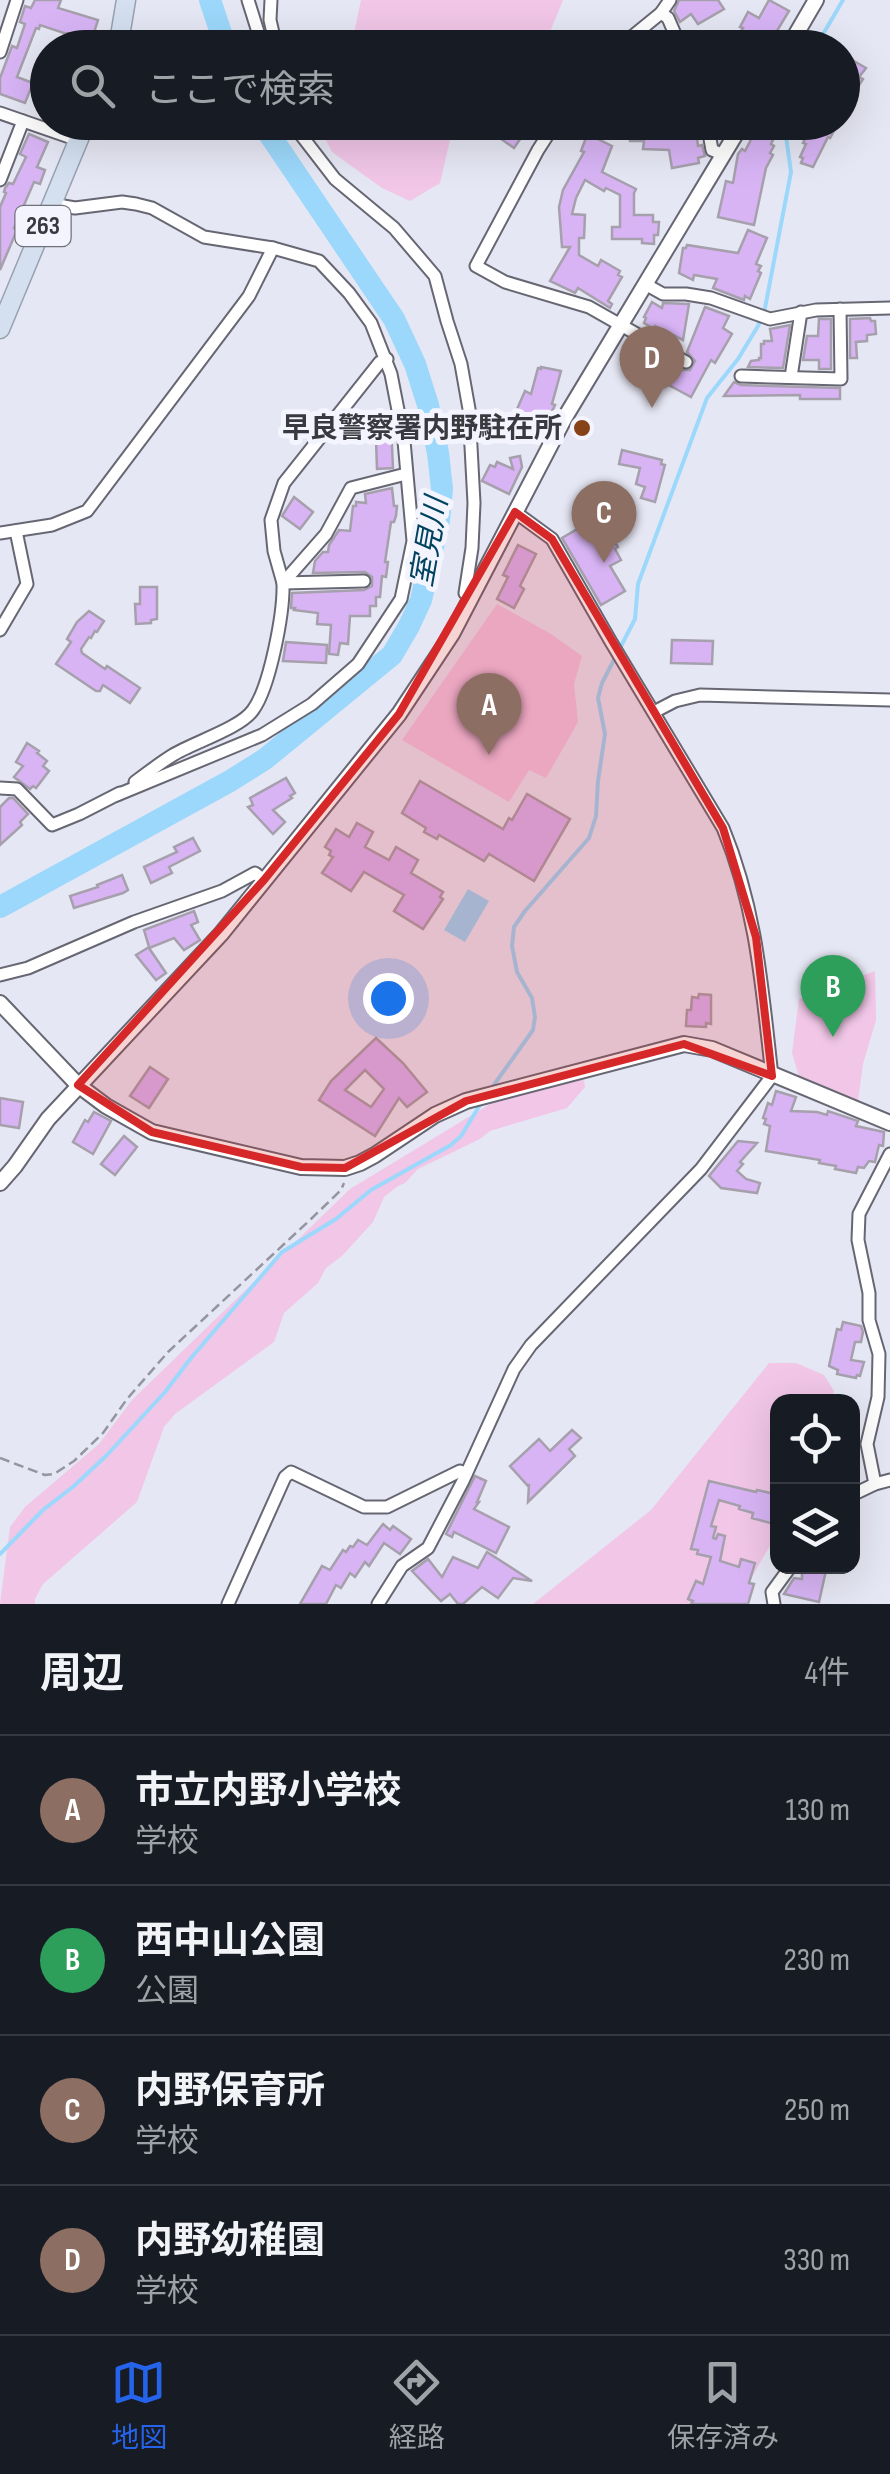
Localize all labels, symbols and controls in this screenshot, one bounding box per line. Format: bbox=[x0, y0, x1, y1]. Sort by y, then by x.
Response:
search box bbox=[30, 30, 860, 140]
icon: search bbox=[65, 58, 120, 113]
text: ここで検索 bbox=[145, 68, 335, 113]
road number: 263 bbox=[15, 206, 70, 246]
pin: D bbox=[620, 326, 684, 408]
place label: 早良警察署内野駐在所 bbox=[282, 412, 562, 445]
marker: 早良警察署内野駐在所 bbox=[571, 417, 593, 439]
pin: C bbox=[572, 480, 636, 563]
water label: 室見川 bbox=[404, 492, 456, 589]
pin: A bbox=[456, 672, 522, 755]
pin: B bbox=[800, 954, 866, 1037]
your location bbox=[363, 973, 414, 1024]
map controls bbox=[770, 1394, 860, 1574]
button: locate bbox=[770, 1394, 860, 1484]
button: layers bbox=[770, 1484, 860, 1574]
text: 周辺 bbox=[40, 1649, 124, 1700]
text: 4件 bbox=[805, 1654, 850, 1693]
text: 市立内野小学校 bbox=[135, 1769, 401, 1814]
text: A bbox=[65, 1791, 80, 1830]
text: 130 m bbox=[785, 1791, 850, 1830]
text: 学校 bbox=[135, 1822, 199, 1861]
text: 西中山公園 bbox=[135, 1919, 325, 1964]
text: B bbox=[65, 1941, 80, 1980]
text: 230 m bbox=[783, 1941, 850, 1980]
text: 公園 bbox=[135, 1972, 199, 2011]
text: 内野保育所 bbox=[135, 2069, 325, 2114]
text: C bbox=[64, 2091, 81, 2130]
text: 250 m bbox=[784, 2091, 850, 2130]
text: 学校 bbox=[135, 2122, 199, 2161]
text: 内野幼稚園 bbox=[135, 2219, 325, 2264]
text: D bbox=[64, 2241, 81, 2280]
text: 330 m bbox=[783, 2241, 850, 2280]
text: 学校 bbox=[135, 2272, 199, 2311]
tab: 地図 bbox=[111, 2355, 167, 2455]
tab: 経路 bbox=[389, 2355, 445, 2455]
tab: 保存済み bbox=[667, 2355, 779, 2455]

